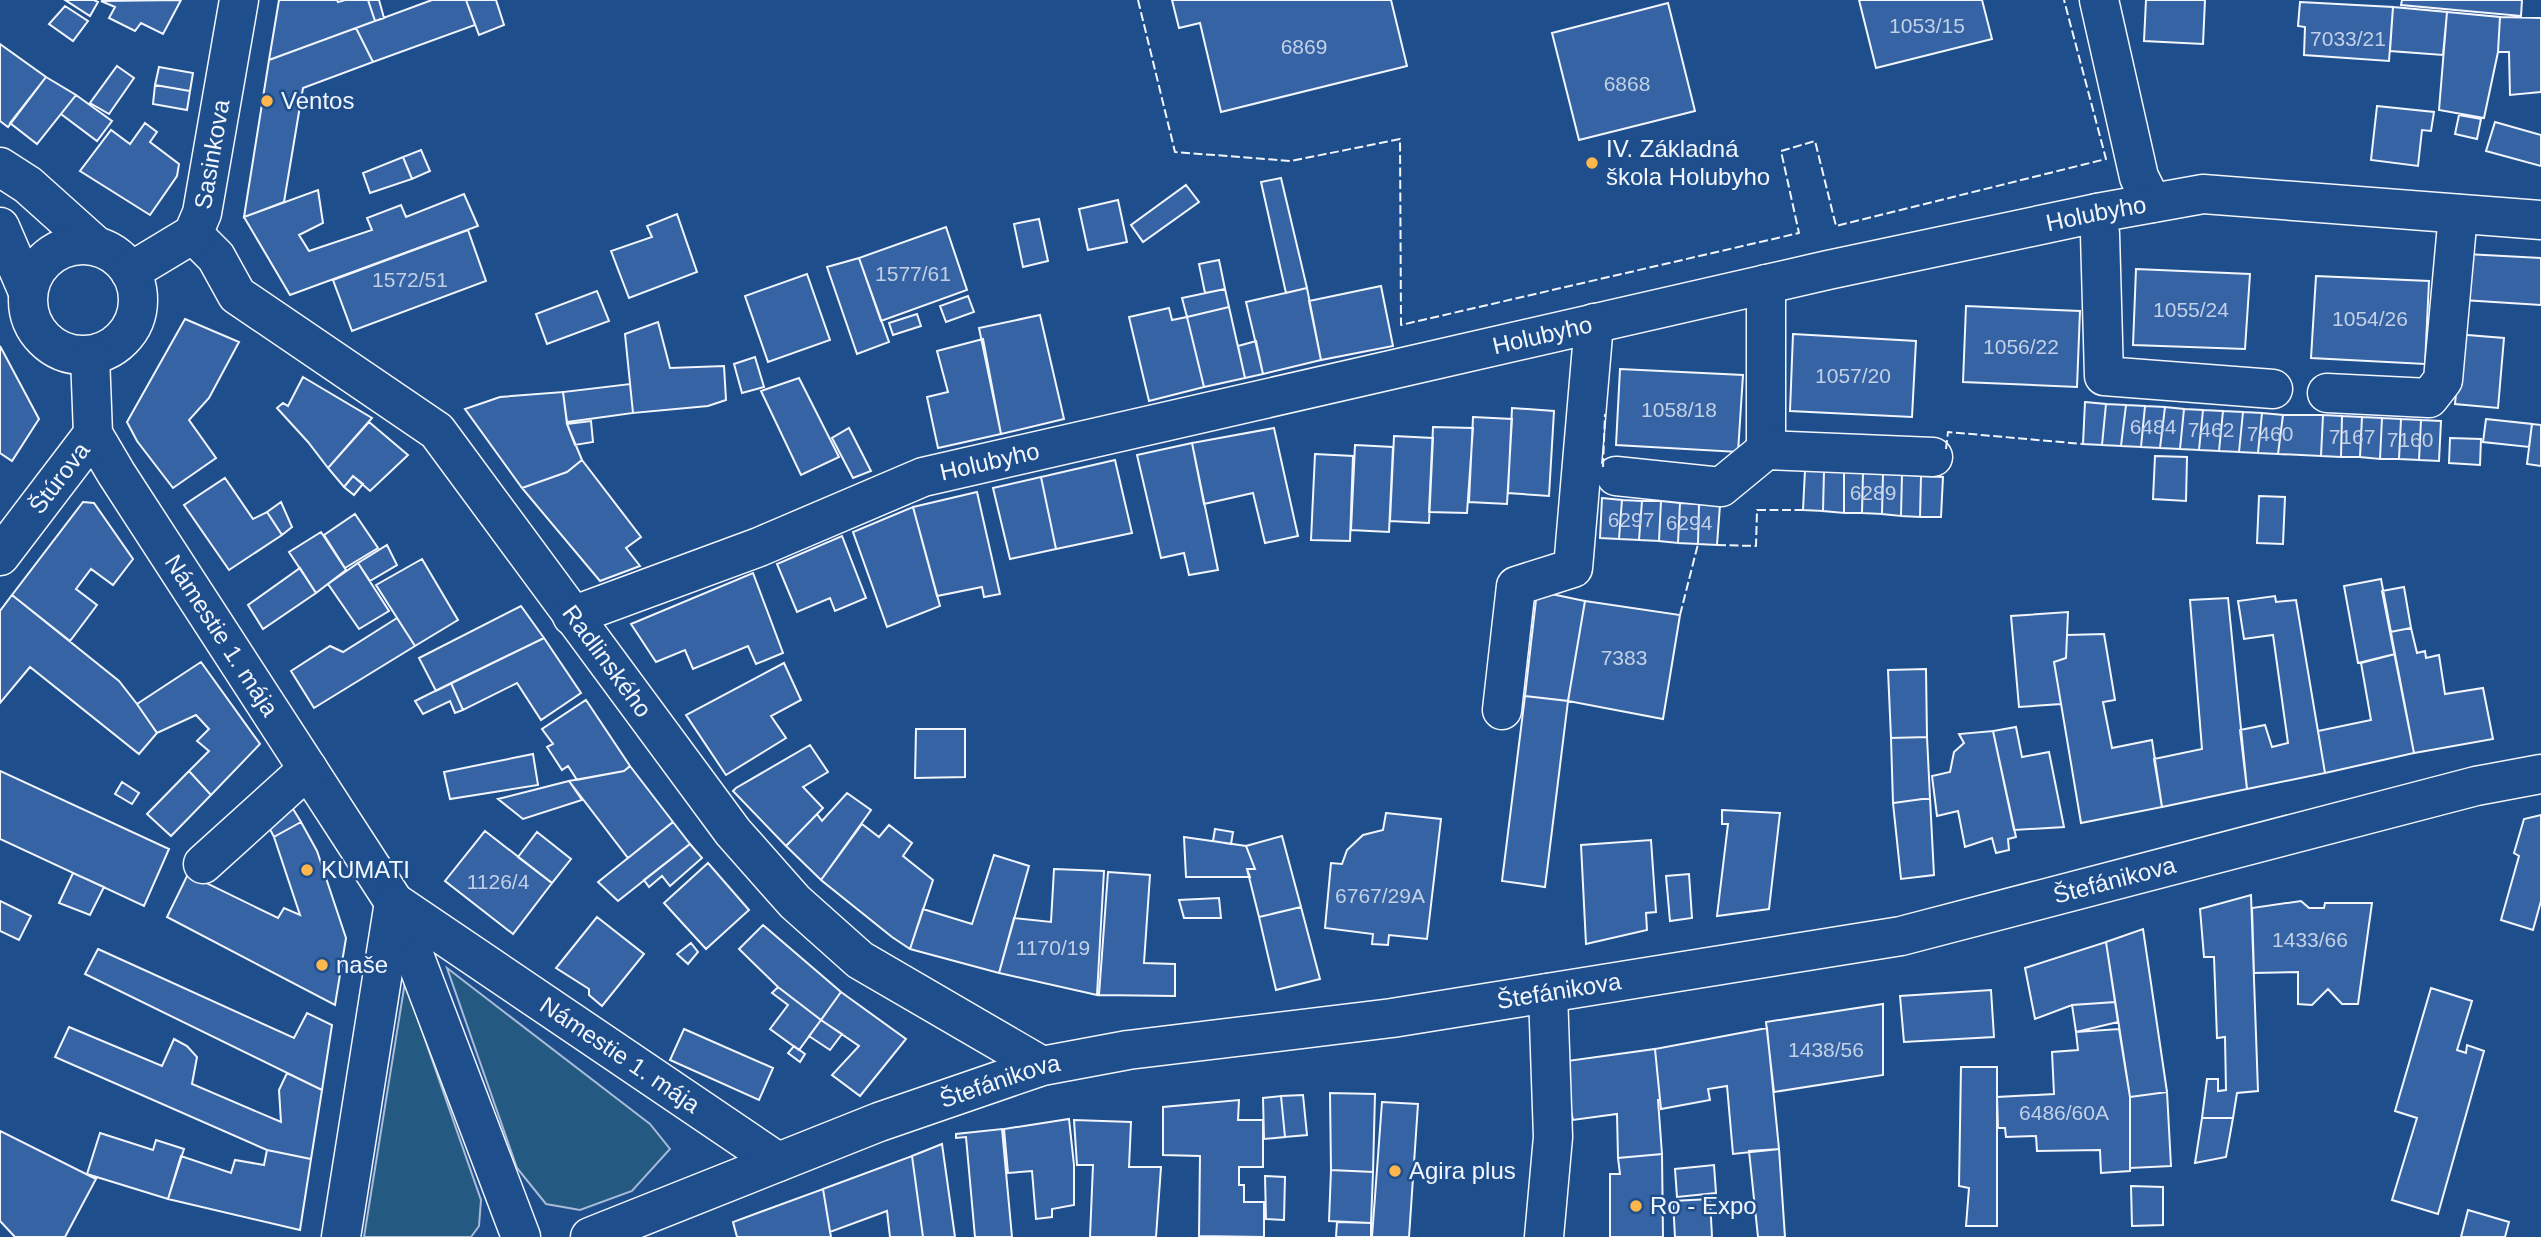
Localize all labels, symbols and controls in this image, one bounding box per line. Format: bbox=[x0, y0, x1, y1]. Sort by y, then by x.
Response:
house number: 1053/15 bbox=[1889, 14, 1965, 37]
house number: 7033/21 bbox=[2310, 27, 2386, 50]
house number: 6869 bbox=[1281, 35, 1327, 58]
house number: 6868 bbox=[1604, 72, 1650, 95]
place label: Ventos bbox=[281, 87, 354, 114]
marker: Ventos bbox=[259, 93, 275, 109]
street label: Sasinkova bbox=[189, 97, 235, 211]
place label: IV. Základná škola Holubyho bbox=[1606, 135, 1770, 190]
marker: IV. Základná škola Holubyho bbox=[1584, 155, 1600, 171]
street label: Holubyho bbox=[2043, 190, 2148, 236]
house number: 1577/61 bbox=[875, 262, 951, 285]
house number: 1572/51 bbox=[372, 268, 448, 291]
house number: 1055/24 bbox=[2153, 298, 2229, 321]
house number: 1054/26 bbox=[2332, 307, 2408, 330]
street label: Holubyho bbox=[1490, 310, 1595, 359]
house number: 1056/22 bbox=[1983, 335, 2059, 358]
house number: 1057/20 bbox=[1815, 364, 1891, 387]
house number: 1058/18 bbox=[1641, 398, 1717, 421]
house number: 6484 bbox=[2130, 415, 2177, 438]
house number: 7462 bbox=[2188, 418, 2234, 441]
house number: 7460 bbox=[2247, 422, 2293, 445]
house number: 7167 bbox=[2329, 425, 2375, 448]
house number: 7160 bbox=[2387, 428, 2433, 451]
street label: Štúrova bbox=[23, 436, 95, 519]
street label: Holubyho bbox=[937, 437, 1042, 486]
house number: 6289 bbox=[1850, 481, 1896, 504]
house number: 6297 bbox=[1608, 508, 1654, 531]
house number: 6294 bbox=[1666, 511, 1713, 534]
street label: Námestie 1. mája bbox=[160, 549, 284, 722]
street label: Radlinského bbox=[557, 600, 657, 722]
house number: 7383 bbox=[1601, 646, 1647, 669]
street label: Štefánikova bbox=[2050, 851, 2179, 909]
place label: KUMATI bbox=[321, 856, 410, 883]
marker: KUMATI bbox=[299, 862, 315, 878]
house number: 1126/4 bbox=[467, 870, 530, 893]
house number: 6767/29A bbox=[1335, 884, 1425, 907]
house number: 1433/66 bbox=[2272, 928, 2348, 951]
house number: 1170/19 bbox=[1016, 936, 1090, 959]
place label: naše bbox=[336, 951, 388, 978]
marker: naše bbox=[314, 957, 330, 973]
street label: Štefánikova bbox=[1495, 967, 1624, 1014]
street label: Námestie 1. mája bbox=[535, 991, 706, 1118]
house number: 1438/56 bbox=[1788, 1038, 1864, 1061]
street label: Štefánikova bbox=[936, 1049, 1063, 1113]
house number: 6486/60A bbox=[2019, 1101, 2109, 1124]
place label: Agira plus bbox=[1409, 1157, 1516, 1184]
marker: Agira plus bbox=[1387, 1163, 1403, 1179]
place label: Ro - Expo bbox=[1650, 1192, 1757, 1219]
marker: Ro - Expo bbox=[1628, 1198, 1644, 1214]

